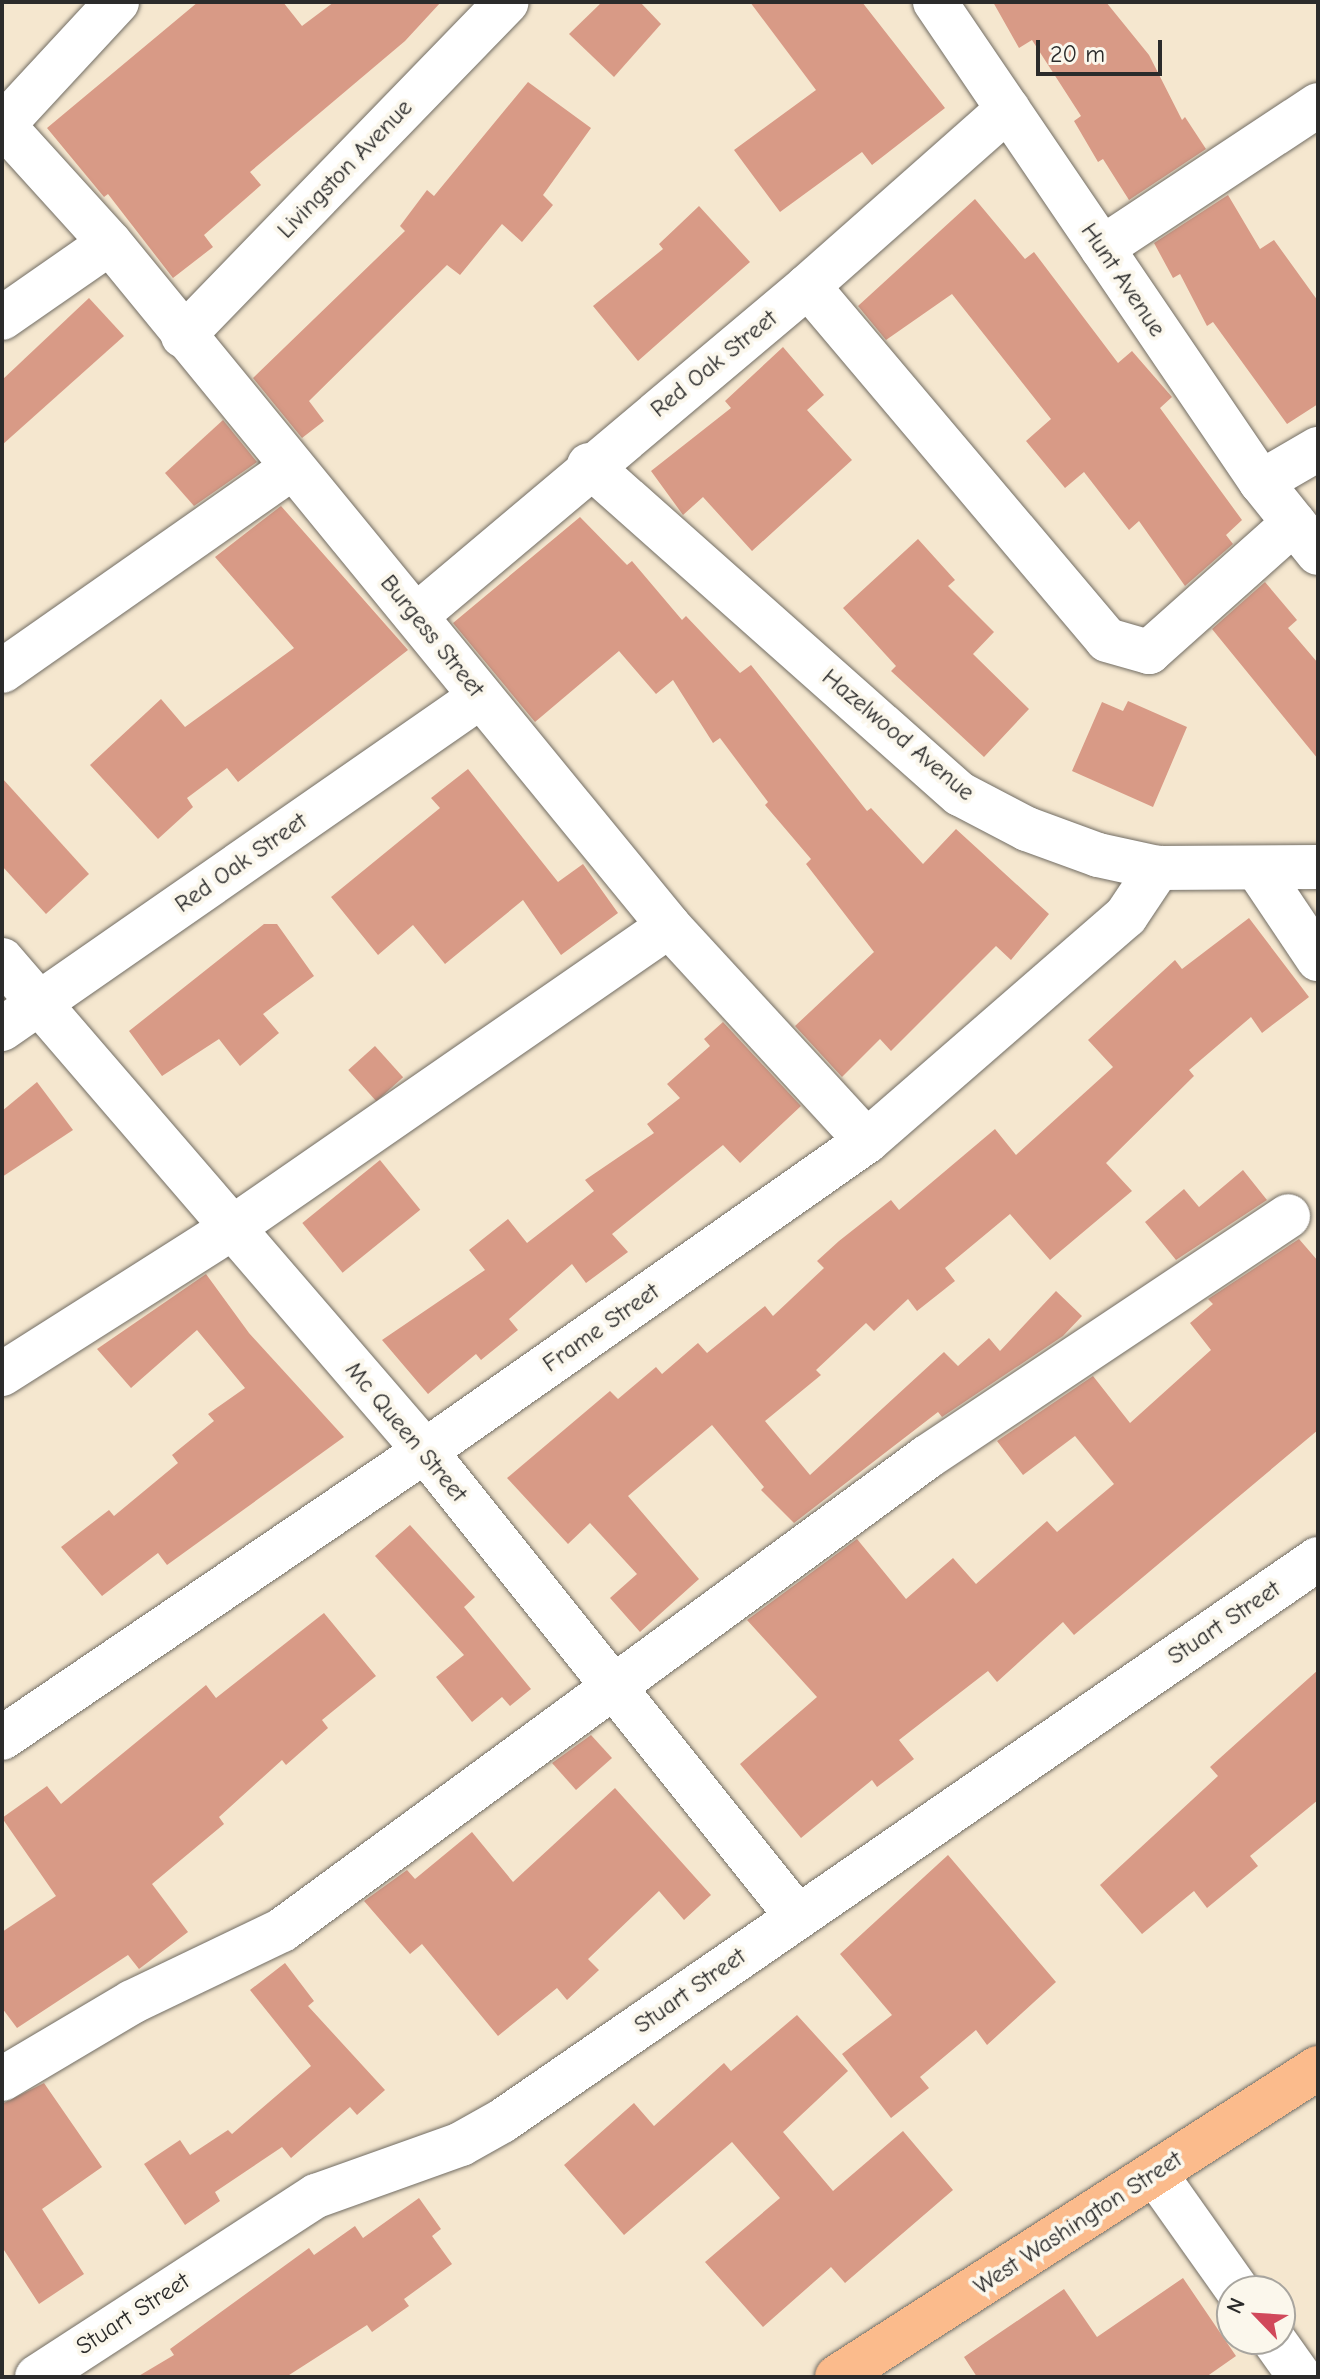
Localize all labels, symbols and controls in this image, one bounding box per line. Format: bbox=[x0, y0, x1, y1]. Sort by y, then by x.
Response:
scale bar bbox=[1040, 24, 1166, 74]
text: 20 m bbox=[1050, 40, 1105, 68]
street label: Livingston Avenue bbox=[271, 93, 419, 245]
street label: Hunt Avenue bbox=[1074, 218, 1172, 342]
street label: Red Oak Street bbox=[645, 304, 783, 424]
street label: Burgess Street bbox=[374, 569, 490, 703]
street label: Hazelwood Avenue bbox=[816, 663, 980, 807]
street label: Red Oak Street bbox=[170, 807, 312, 919]
street label: Frame Street bbox=[537, 1277, 665, 1379]
street label: Mc Queen Street bbox=[339, 1356, 473, 1508]
street label: Stuart Street bbox=[1162, 1575, 1286, 1671]
street label: Stuart Street bbox=[629, 1942, 751, 2040]
street label: West Washington Street bbox=[969, 2145, 1187, 2301]
street label: Stuart Street bbox=[71, 2267, 195, 2361]
north arrow bbox=[1216, 2275, 1296, 2355]
text: N bbox=[1221, 2294, 1251, 2318]

